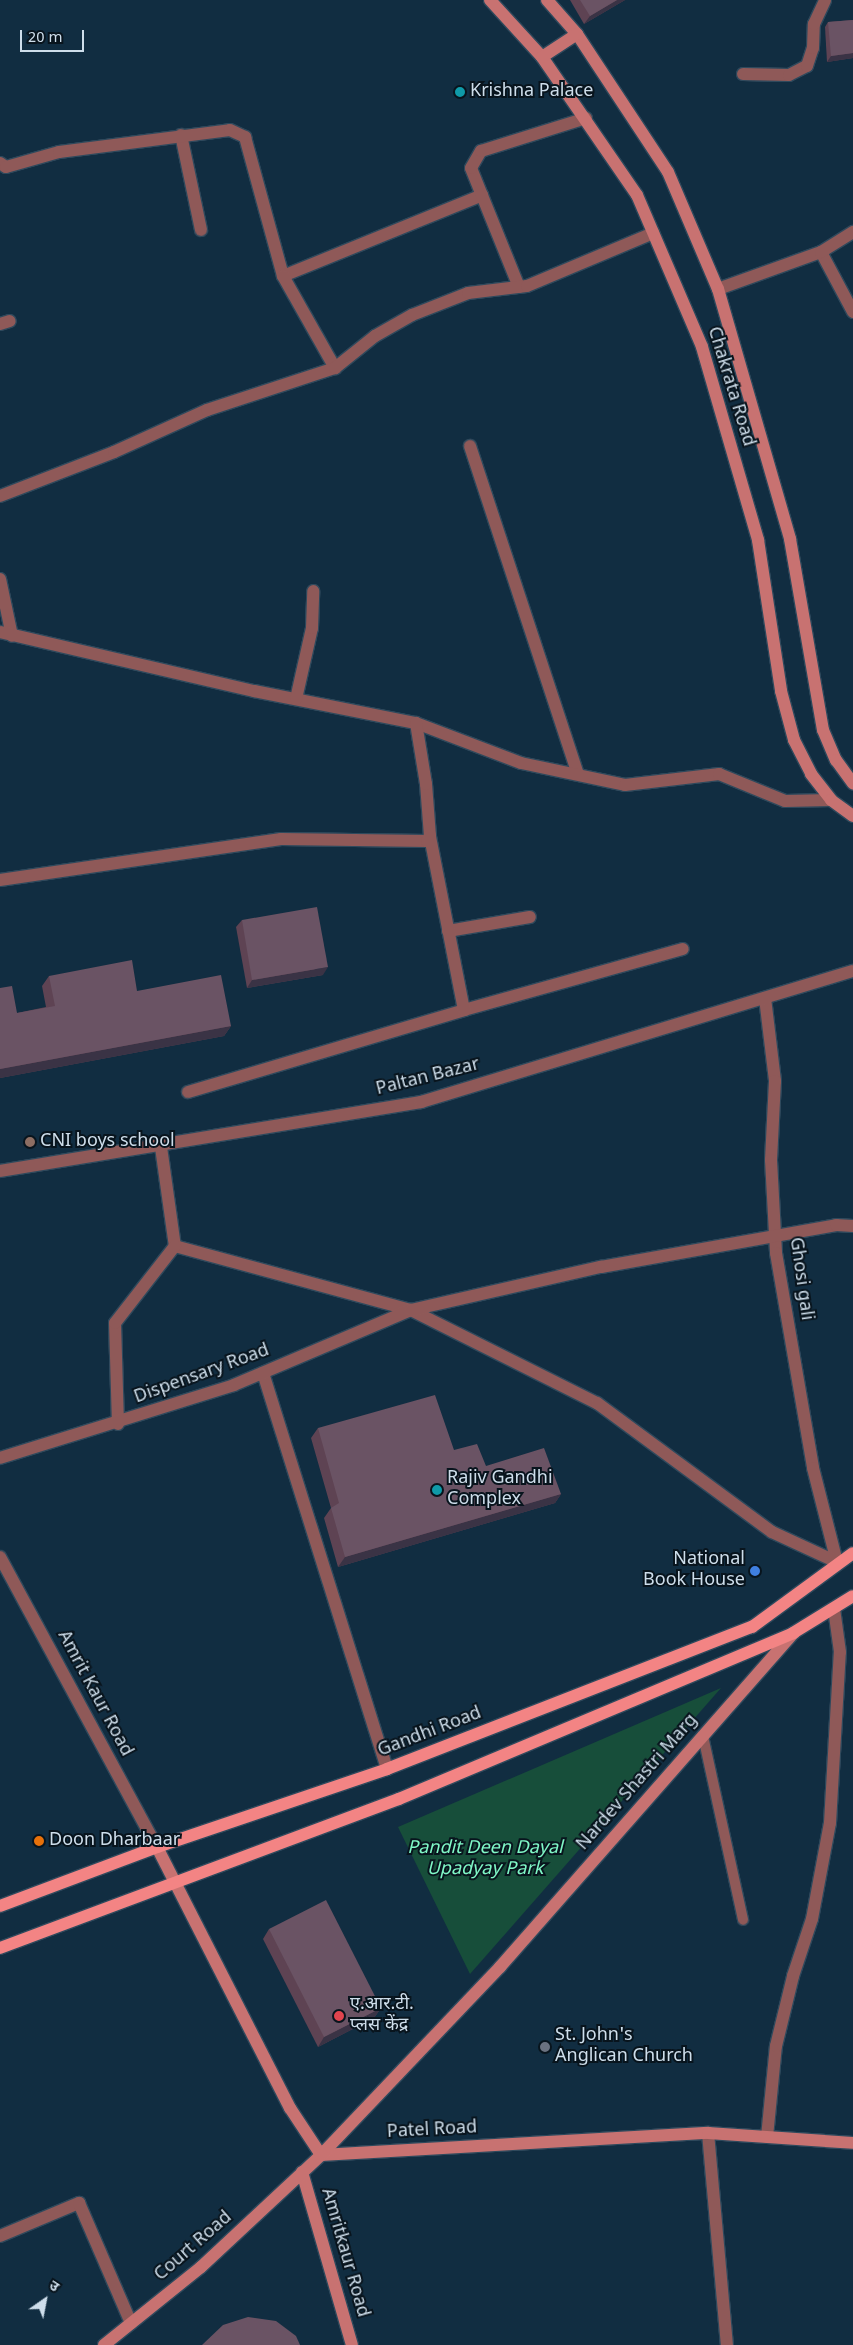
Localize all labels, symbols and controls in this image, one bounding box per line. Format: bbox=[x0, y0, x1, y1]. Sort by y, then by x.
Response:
scale bar bbox=[22, 20, 86, 52]
text: 20 m bbox=[28, 29, 62, 48]
place label: Krishna Palace bbox=[470, 81, 593, 103]
marker: Krishna Palace bbox=[454, 86, 466, 98]
street label: Chakrata Road bbox=[702, 325, 758, 449]
street label: Paltan Bazar bbox=[374, 1055, 482, 1101]
place label: CNI boys school bbox=[40, 1131, 175, 1153]
marker: CNI boys school bbox=[24, 1136, 36, 1148]
street label: Ghosi gali bbox=[783, 1236, 817, 1322]
street label: Dispensary Road bbox=[132, 1341, 272, 1409]
place label: Rajiv Gandhi Complex bbox=[447, 1469, 553, 1512]
marker: Rajiv Gandhi Complex bbox=[431, 1484, 443, 1496]
place label: National Book House bbox=[643, 1550, 745, 1592]
marker: National Book House bbox=[749, 1565, 761, 1577]
street label: Amrit Kaur Road bbox=[52, 1627, 136, 1761]
street label: Gandhi Road bbox=[375, 1703, 485, 1763]
street label: Nardev Shastri Marg bbox=[573, 1711, 703, 1855]
place label: Doon Dharbaar bbox=[49, 1830, 180, 1852]
marker: Doon Dharbaar bbox=[33, 1835, 45, 1847]
park label: Pandit Deen Dayal Upadyay Park bbox=[407, 1839, 563, 1882]
place label: ए.आर.टी. प्लस केंद्र bbox=[350, 1995, 414, 2038]
marker: ए.आर.टी. प्लस केंद्र bbox=[332, 2009, 346, 2023]
place label: St. John's Anglican Church bbox=[555, 2026, 693, 2068]
marker: St. John's Anglican Church bbox=[539, 2041, 551, 2053]
street label: Patel Road bbox=[386, 2118, 478, 2144]
street label: Amritkaur Road bbox=[315, 2186, 373, 2320]
street label: Court Road bbox=[151, 2208, 237, 2286]
north arrow bbox=[20, 2275, 70, 2325]
text: उ bbox=[45, 2277, 62, 2297]

